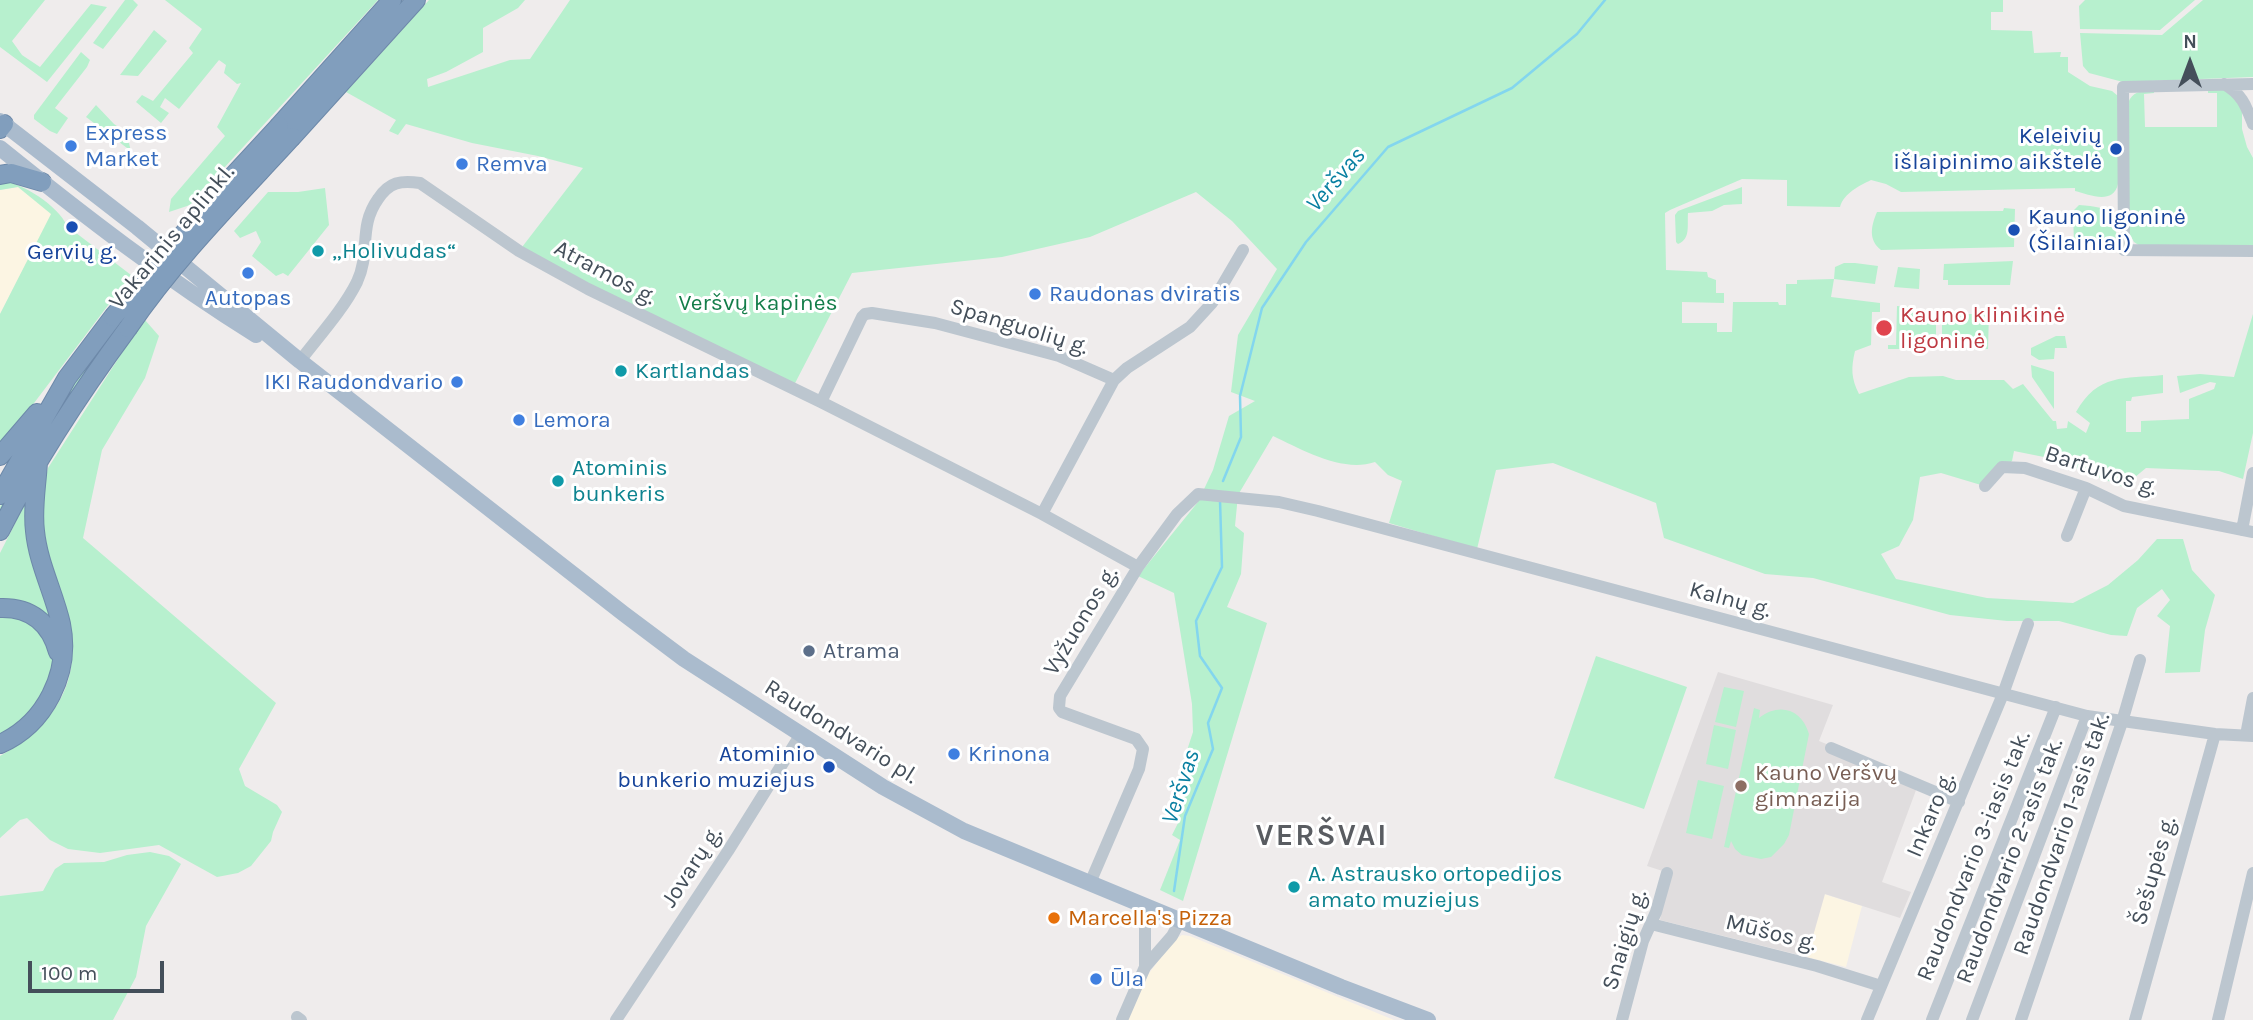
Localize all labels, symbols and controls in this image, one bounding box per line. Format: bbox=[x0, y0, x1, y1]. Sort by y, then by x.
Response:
north arrow bbox=[2155, 28, 2225, 98]
text: N bbox=[2183, 31, 2197, 53]
place label: Express Market bbox=[85, 119, 167, 173]
place label: Keleivių išlaipinimo aikštelė bbox=[1893, 122, 2102, 176]
marker: Express Market bbox=[63, 138, 79, 154]
marker: Keleivių išlaipinimo aikštelė bbox=[2108, 141, 2124, 157]
water label: Veršvas bbox=[1300, 142, 1372, 218]
place label: Remva bbox=[476, 150, 548, 178]
marker: Remva bbox=[454, 156, 470, 172]
street label: Vakarinis aplinkl. bbox=[103, 159, 241, 315]
place label: Kauno ligoninė (Šilainiai) bbox=[2028, 203, 2186, 257]
marker: Gervių g. bbox=[64, 219, 80, 235]
marker: Kauno ligoninė (Šilainiai) bbox=[2006, 222, 2022, 238]
street label: Atramos g. bbox=[549, 235, 661, 311]
place label: „Holivudas“ bbox=[332, 237, 456, 265]
place label: Gervių g. bbox=[27, 238, 117, 266]
marker: „Holivudas“ bbox=[310, 243, 326, 259]
marker: Autopas bbox=[240, 265, 256, 281]
place label: Raudonas dviratis bbox=[1049, 280, 1241, 308]
place label: Autopas bbox=[205, 284, 291, 312]
marker: Raudonas dviratis bbox=[1027, 286, 1043, 302]
park label: Veršvų kapinės bbox=[678, 289, 838, 317]
street label: Spanguolių g. bbox=[947, 293, 1091, 361]
place label: Kauno klinikinė ligoninė bbox=[1900, 301, 2065, 355]
marker: Kauno klinikinė ligoninė bbox=[1874, 318, 1894, 338]
place label: Kartlandas bbox=[635, 357, 750, 385]
marker: Kartlandas bbox=[613, 363, 629, 379]
place label: IKI Raudondvario bbox=[264, 368, 443, 396]
marker: IKI Raudondvario bbox=[449, 374, 465, 390]
place label: Lemora bbox=[533, 406, 611, 434]
marker: Lemora bbox=[511, 412, 527, 428]
street label: Bartuvos g. bbox=[2041, 440, 2161, 502]
place label: Atominis bunkeris bbox=[572, 454, 668, 508]
marker: Atominis bunkeris bbox=[550, 473, 566, 489]
street label: Vyžuonos g. bbox=[1038, 562, 1124, 680]
street label: Kalnų g. bbox=[1686, 576, 1774, 624]
place label: Atrama bbox=[823, 637, 900, 665]
marker: Atrama bbox=[801, 643, 817, 659]
street label: Raudondvario pl. bbox=[759, 674, 923, 790]
street label: Raudondvario 1-asis tak. bbox=[2007, 709, 2117, 959]
street label: Raudondvario 3-iasis tak. bbox=[1911, 727, 2037, 985]
street label: Raudondvario 2-asis tak. bbox=[1950, 734, 2070, 988]
place label: Atominio bunkerio muziejus bbox=[617, 740, 815, 794]
place label: Krinona bbox=[968, 740, 1050, 768]
marker: Krinona bbox=[946, 746, 962, 762]
water label: Veršvas bbox=[1155, 746, 1207, 828]
marker: Atominio bunkerio muziejus bbox=[821, 759, 837, 775]
place label: Kauno Veršvų gimnazija bbox=[1755, 759, 1897, 813]
street label: Inkaro g. bbox=[1901, 768, 1961, 862]
marker: Kauno Veršvų gimnazija bbox=[1733, 778, 1749, 794]
street label: Šešupės g. bbox=[2125, 814, 2183, 928]
district label: VERŠVAI bbox=[1256, 818, 1388, 854]
street label: Jovarų g. bbox=[656, 821, 728, 913]
place label: A. Astrausko ortopedijos amato muziejus bbox=[1308, 860, 1562, 914]
marker: A. Astrausko ortopedijos amato muziejus bbox=[1286, 879, 1302, 895]
street label: Snaigių g. bbox=[1597, 886, 1653, 994]
place label: Marcella's Pizza bbox=[1068, 904, 1232, 932]
street label: Mūšos g. bbox=[1723, 908, 1819, 958]
marker: Marcella's Pizza bbox=[1046, 910, 1062, 926]
scale bar bbox=[32, 946, 168, 990]
text: 100 m bbox=[41, 961, 98, 985]
place label: Ūla bbox=[1110, 965, 1144, 993]
marker: Ūla bbox=[1088, 971, 1104, 987]

